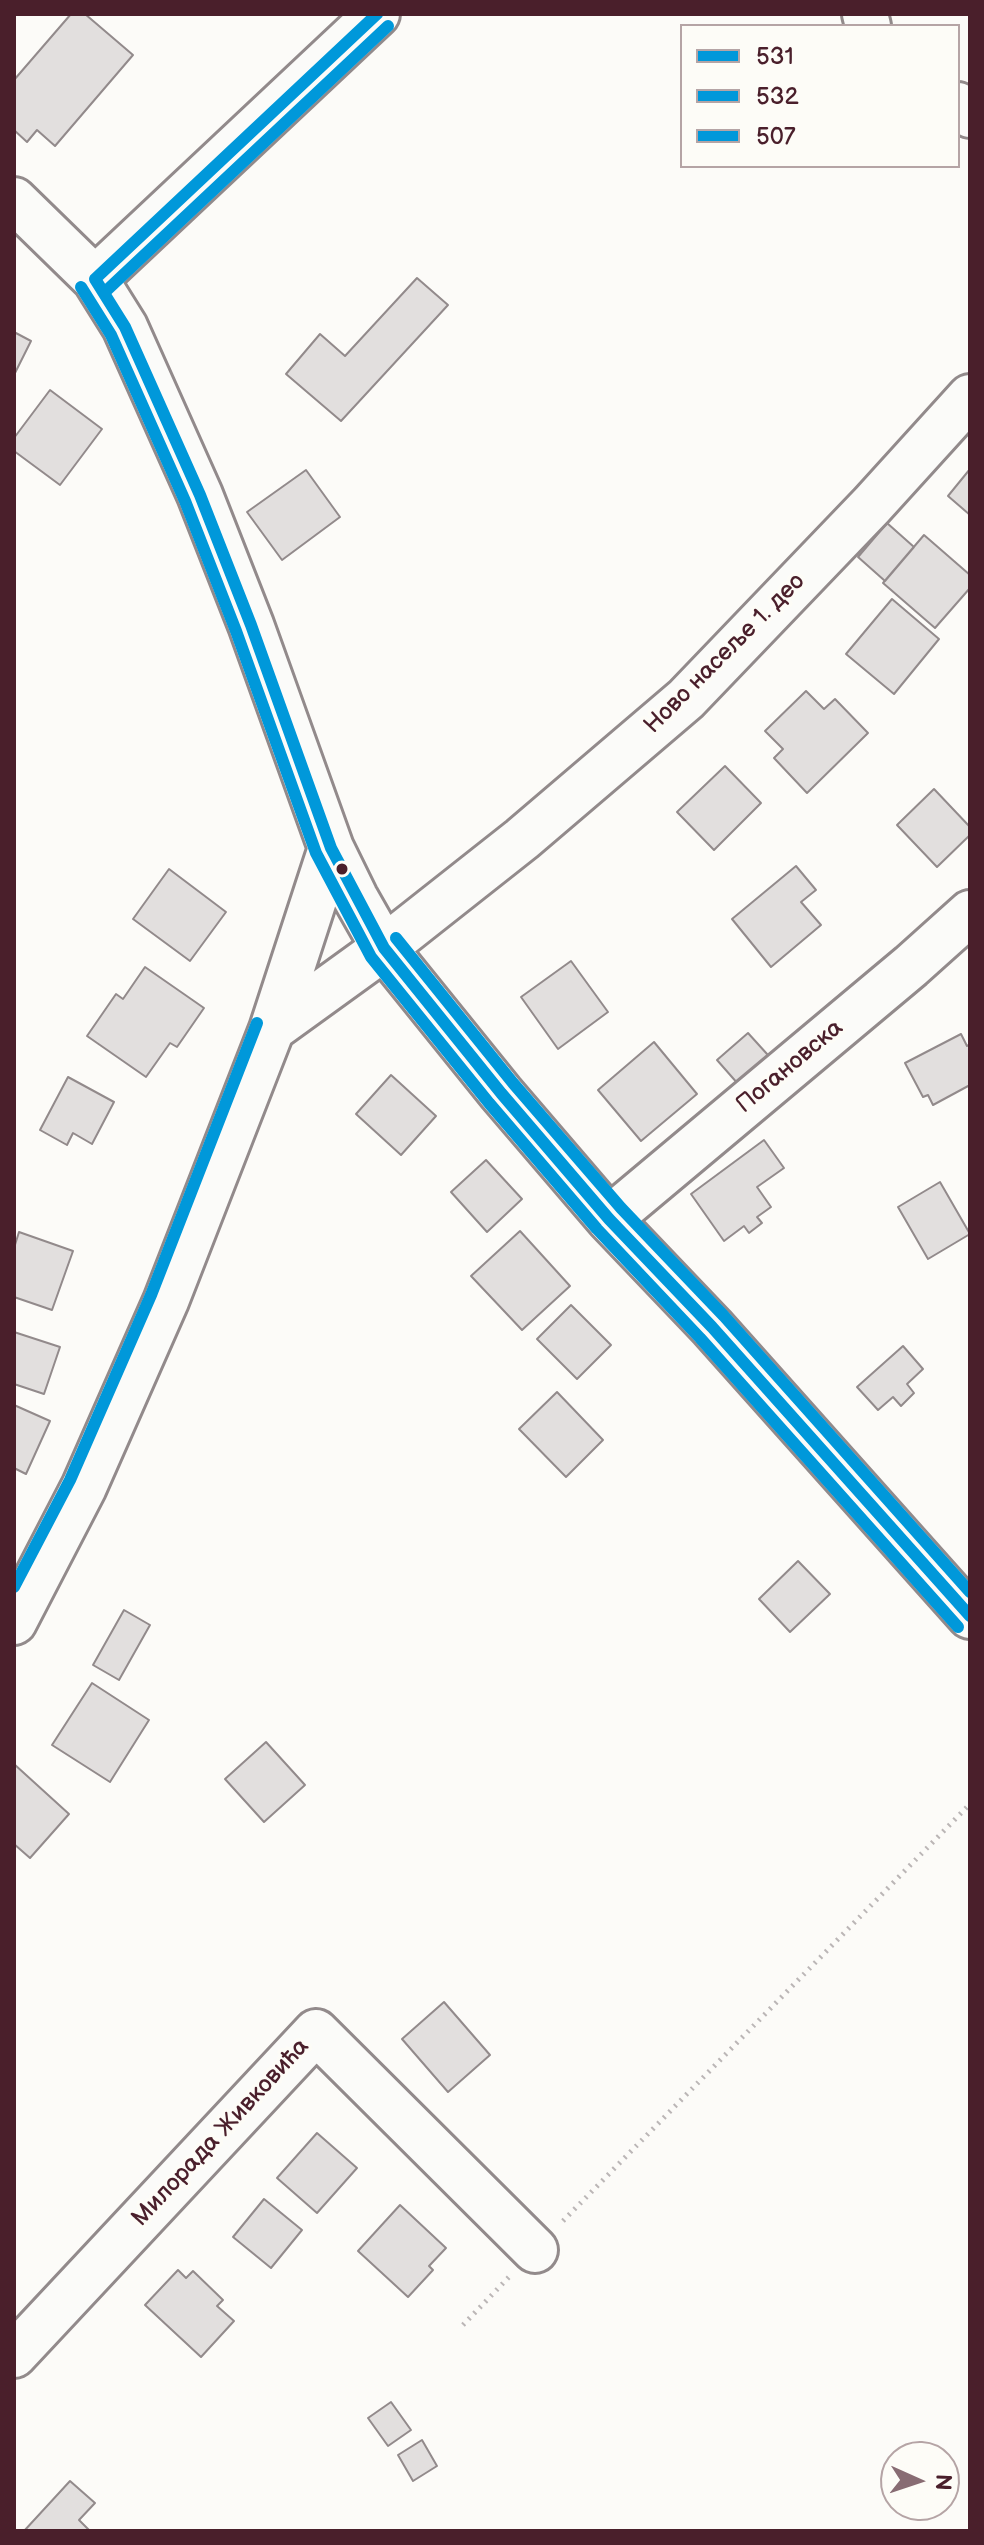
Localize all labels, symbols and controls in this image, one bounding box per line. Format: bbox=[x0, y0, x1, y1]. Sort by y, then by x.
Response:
legend bbox=[680, 24, 960, 168]
text: 531 bbox=[756, 42, 794, 71]
text: 532 bbox=[756, 82, 799, 111]
text: 507 bbox=[756, 122, 796, 151]
street label: Ново насеље 1. део bbox=[639, 568, 811, 740]
unlabelled marker bbox=[334, 861, 350, 877]
street label: Погановска bbox=[731, 1014, 849, 1120]
street label: Милорада Живковића bbox=[126, 2033, 316, 2233]
north arrow bbox=[880, 2441, 960, 2521]
text: N bbox=[929, 2473, 956, 2491]

